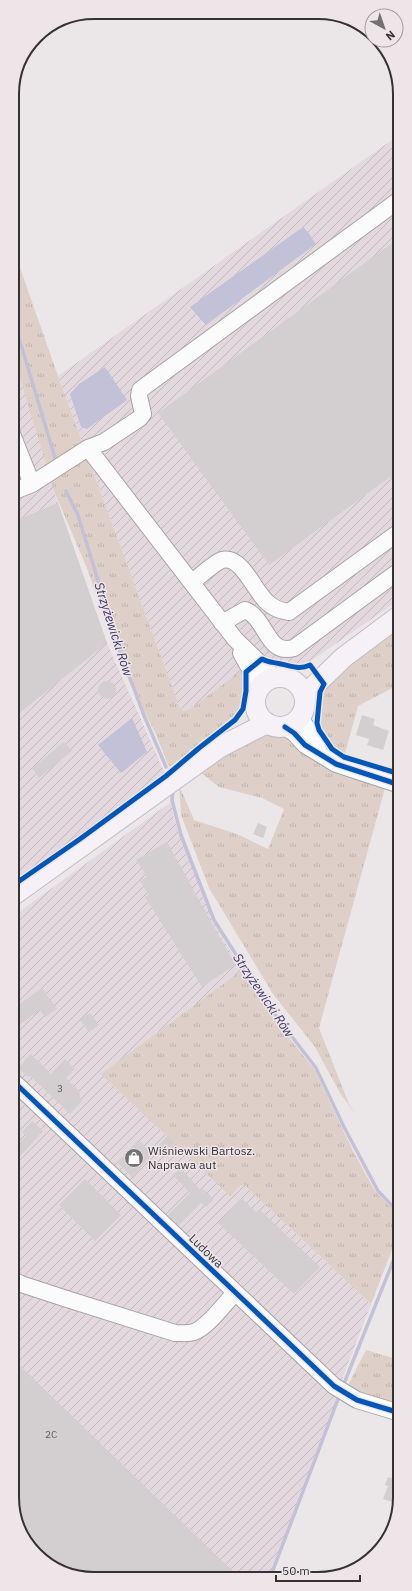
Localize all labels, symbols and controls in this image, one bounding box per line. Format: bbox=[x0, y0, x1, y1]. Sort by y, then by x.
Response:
north arrow bbox=[364, 8, 404, 48]
text: N bbox=[383, 28, 398, 44]
water label: Strzyżewicki Rów bbox=[90, 580, 137, 679]
water label: Strzyżewicki Rów bbox=[229, 950, 298, 1041]
house number: 3 bbox=[57, 1082, 63, 1095]
place label: Wiśniewski Bartosz. Naprawa aut bbox=[148, 1143, 255, 1172]
shop icon: Wiśniewski Bartosz. Naprawa aut bbox=[123, 1147, 145, 1169]
street label: Ludowa bbox=[186, 1231, 227, 1271]
house number: 2C bbox=[45, 1428, 57, 1441]
scale bar bbox=[276, 1557, 360, 1583]
text: 50 m bbox=[282, 1563, 310, 1578]

